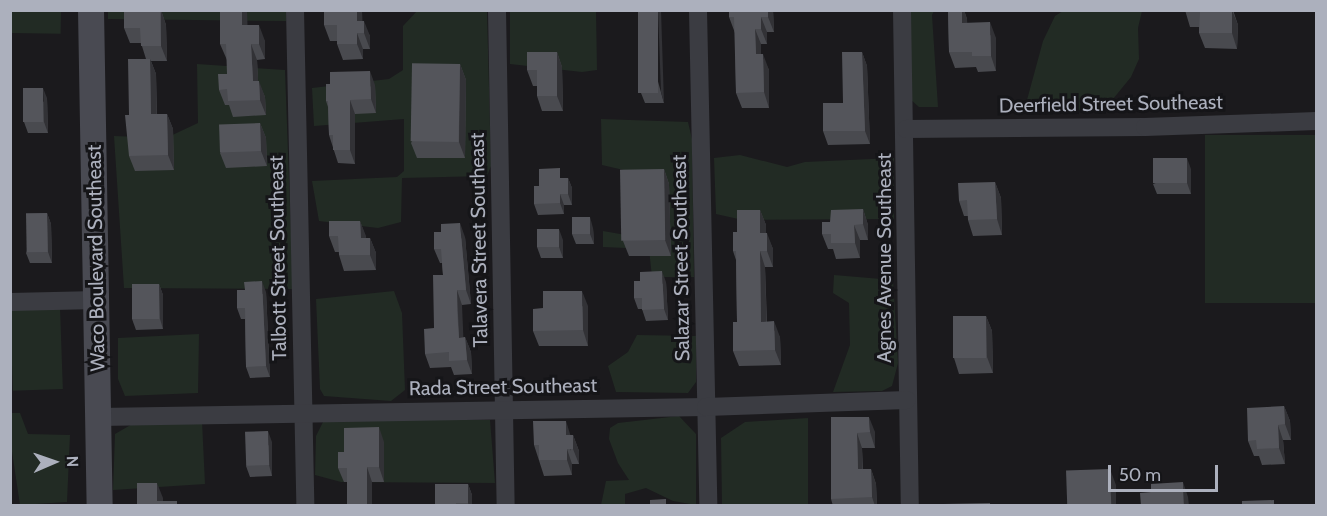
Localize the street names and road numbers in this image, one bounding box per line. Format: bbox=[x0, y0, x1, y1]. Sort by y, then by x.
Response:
street label: Deerfield Street Southeast bbox=[999, 90, 1223, 118]
street label: Talavera Street Southeast bbox=[465, 132, 493, 348]
street label: Waco Boulevard Southeast bbox=[82, 144, 110, 372]
street label: Agnes Avenue Southeast bbox=[872, 153, 896, 363]
street label: Salazar Street Southeast bbox=[667, 154, 695, 362]
street label: Talbott Street Southeast bbox=[264, 155, 292, 361]
street label: Rada Street Southeast bbox=[409, 373, 597, 401]

